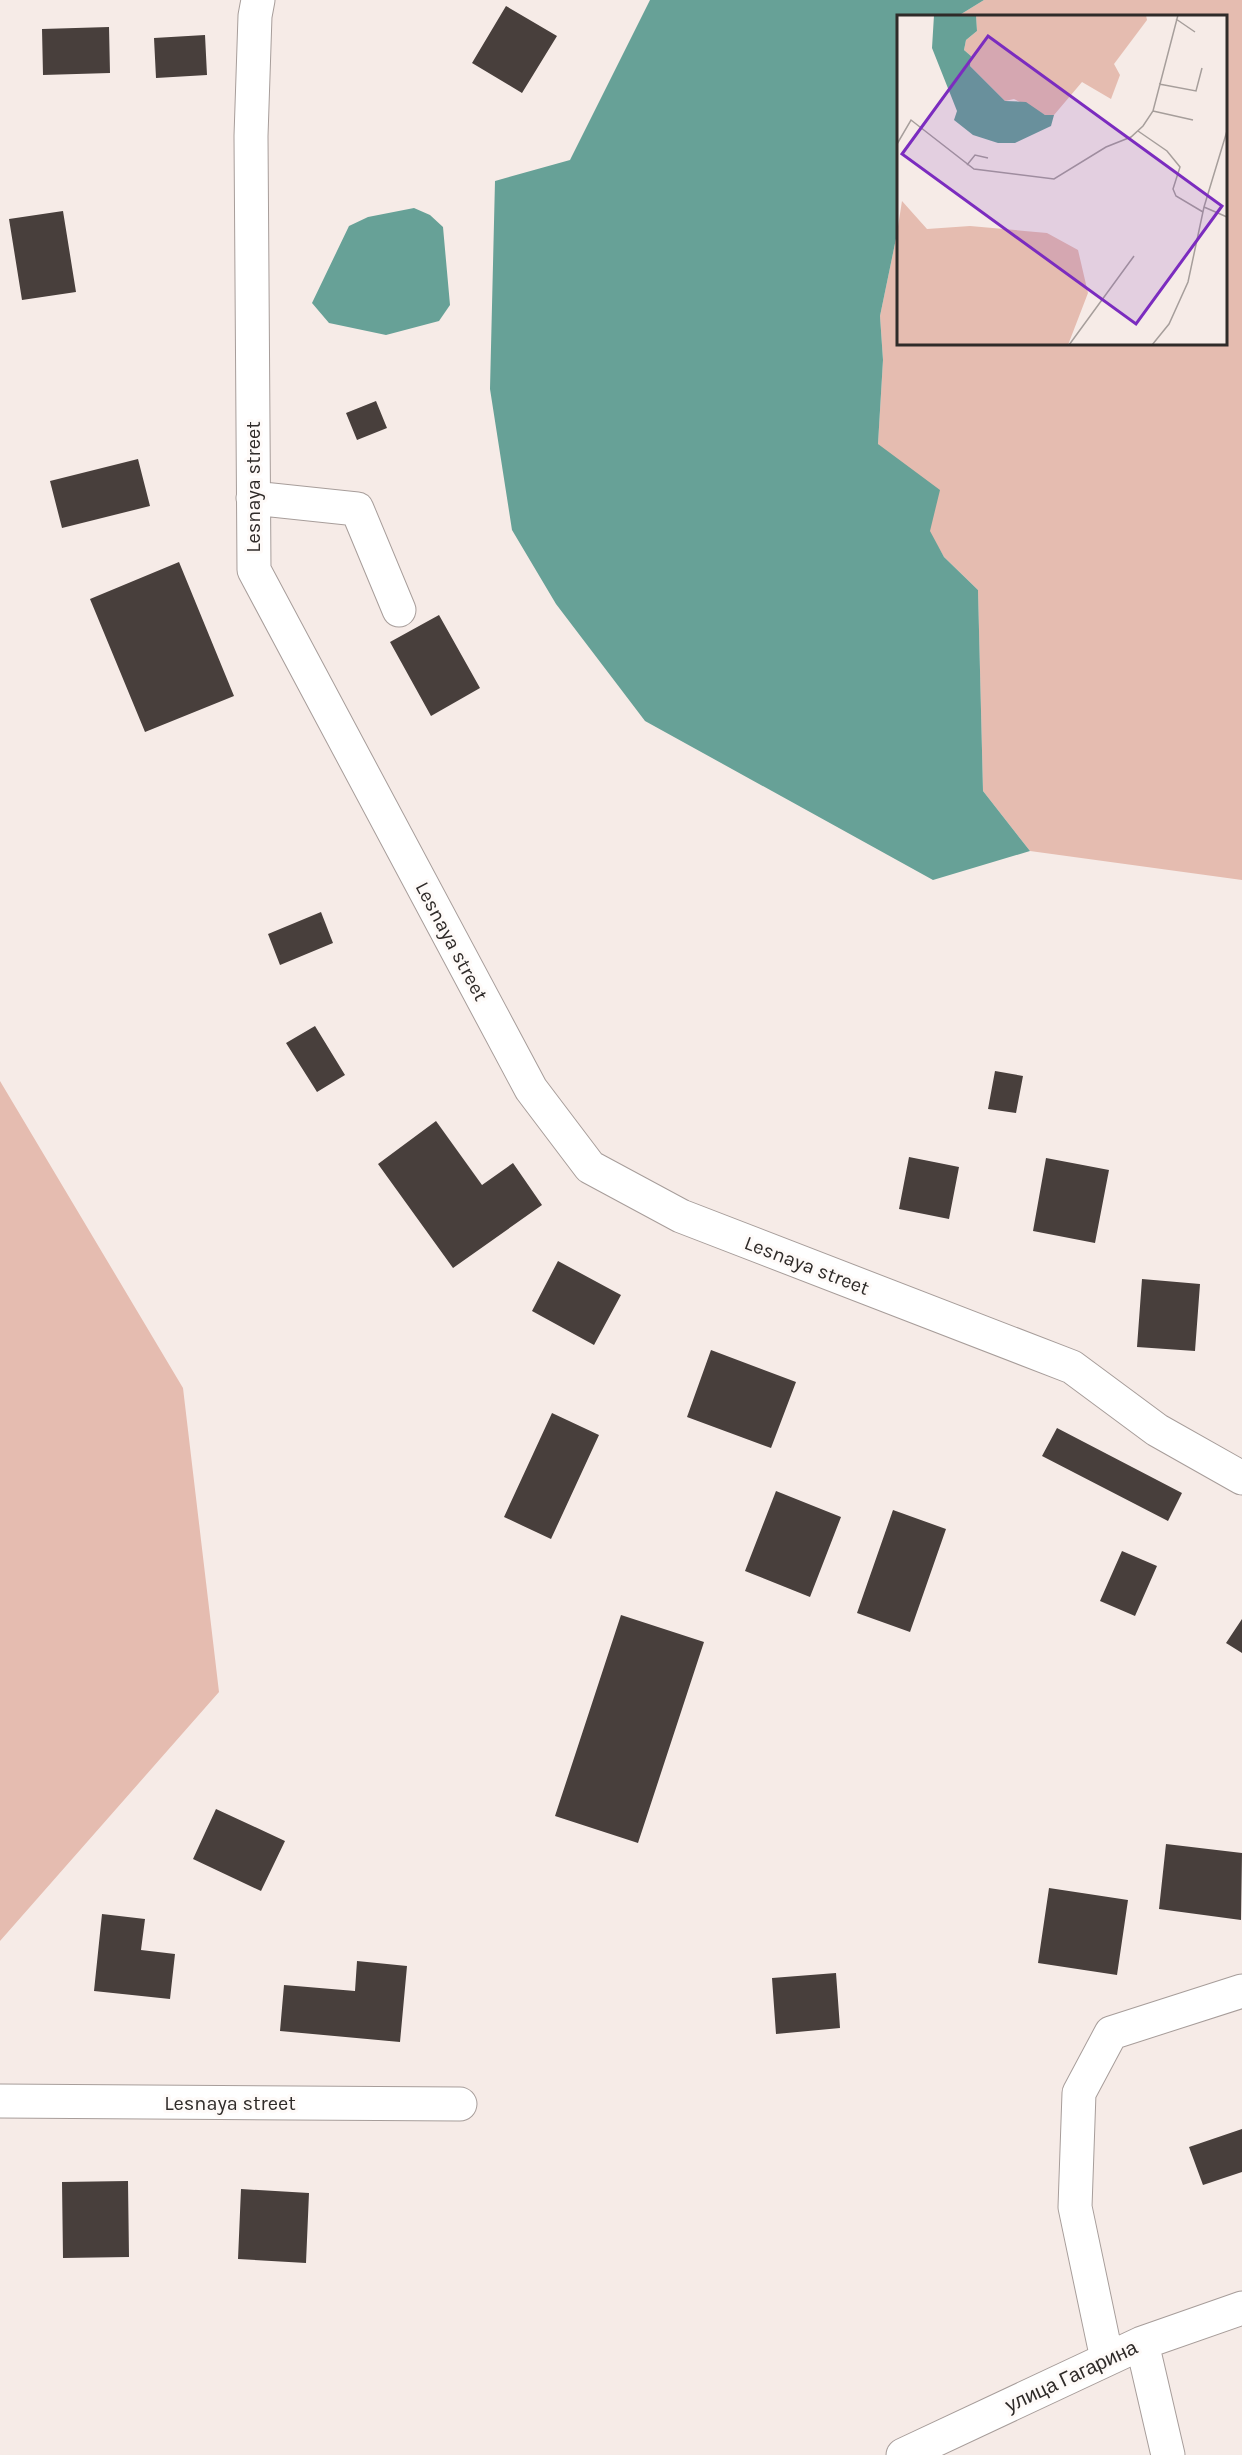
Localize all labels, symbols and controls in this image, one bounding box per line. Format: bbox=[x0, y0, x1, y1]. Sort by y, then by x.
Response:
inset map bbox=[897, 15, 1227, 345]
street label: Lesnaya street bbox=[242, 421, 265, 553]
street label: Lesnaya street bbox=[411, 878, 493, 1005]
street label: Lesnaya street bbox=[741, 1231, 873, 1300]
street label: Lesnaya street bbox=[164, 2092, 296, 2115]
street label: улица Гагарина bbox=[1002, 2335, 1142, 2417]

